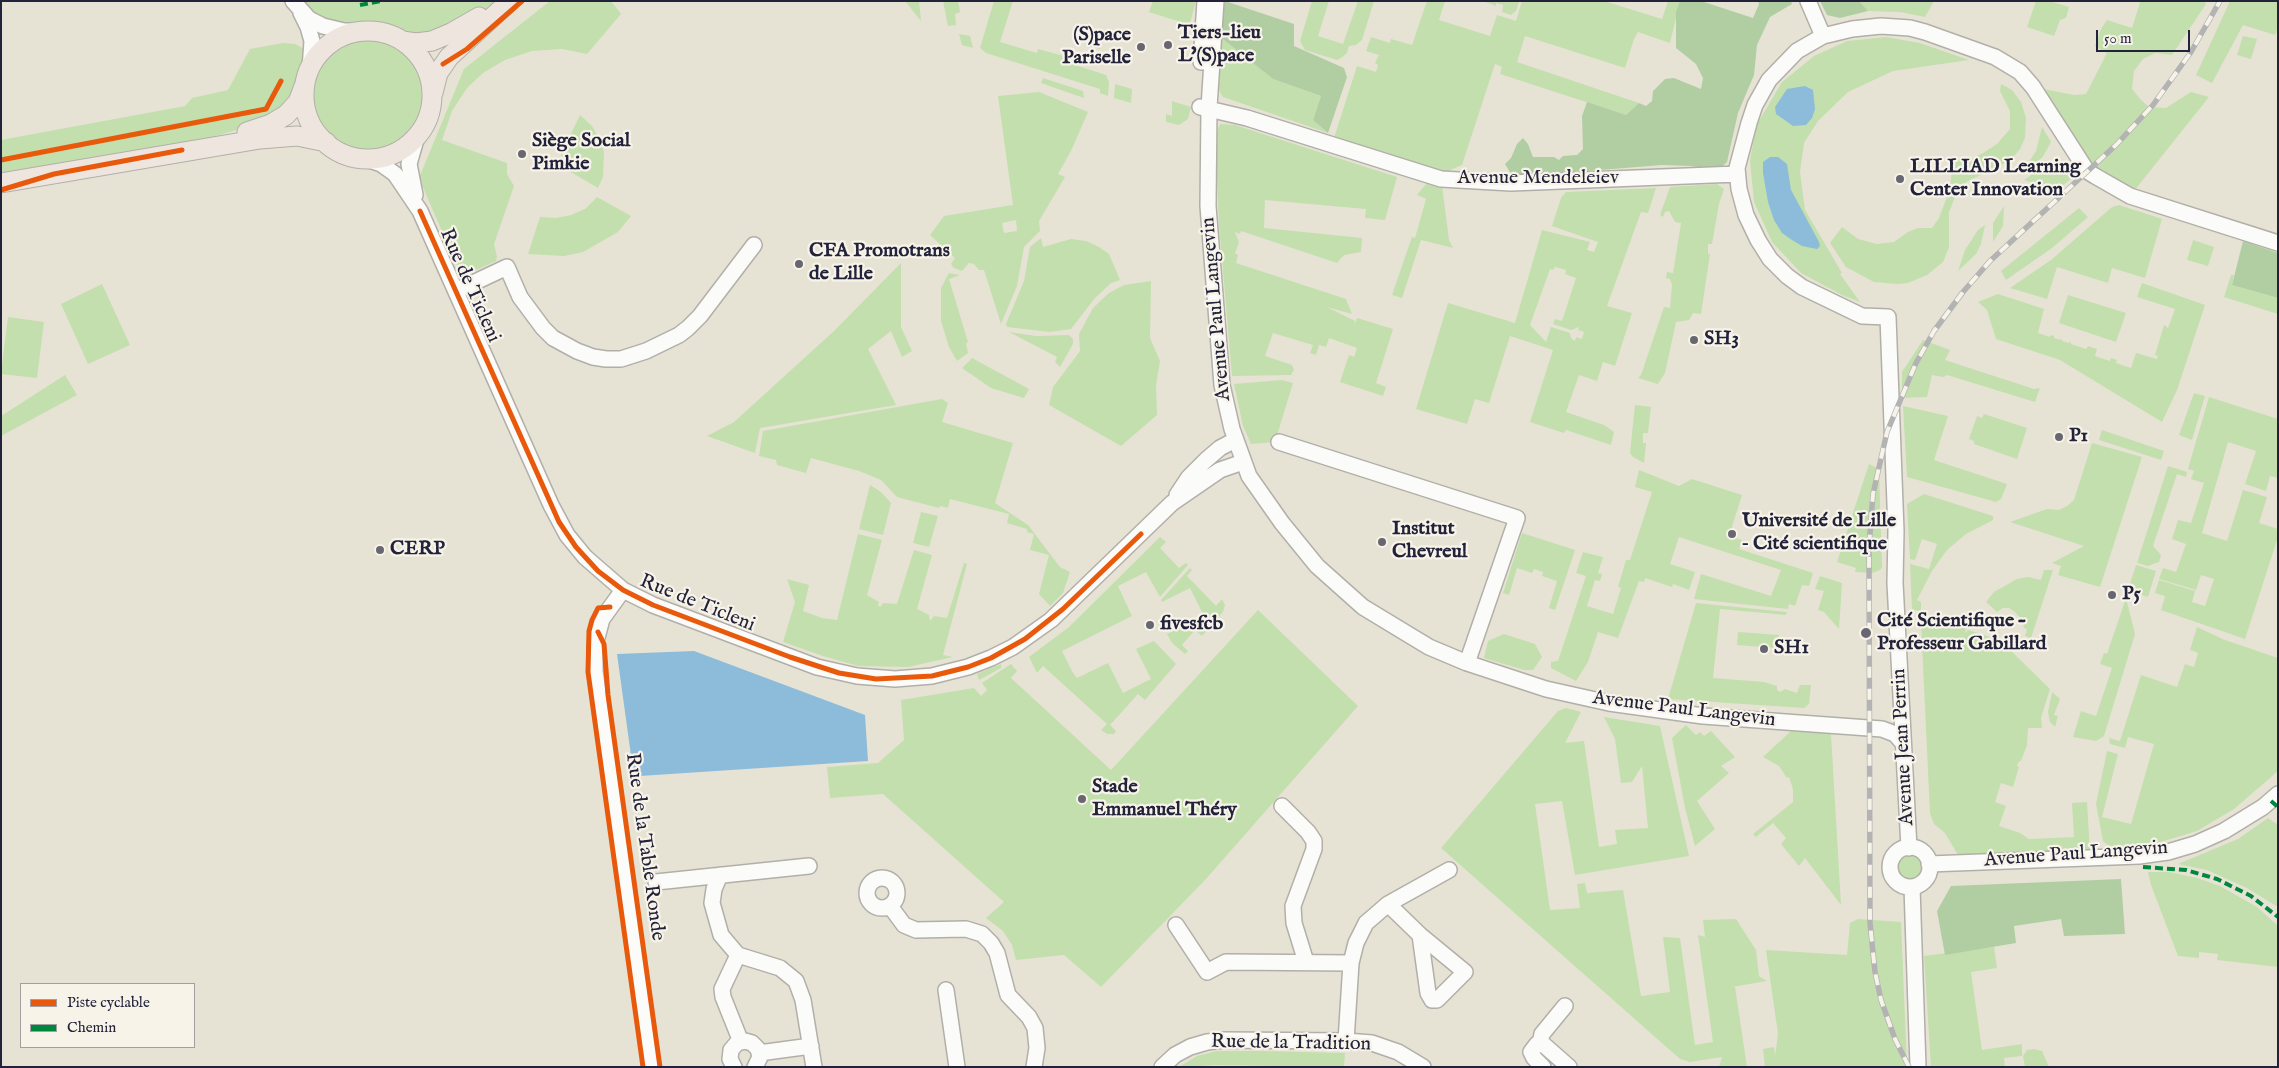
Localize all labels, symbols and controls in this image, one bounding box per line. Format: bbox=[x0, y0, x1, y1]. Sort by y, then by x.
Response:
scale bar bbox=[2099, 20, 2193, 52]
place label: Tiers-lieu L'(S)pace bbox=[1178, 22, 1261, 69]
place label: (S)pace Pariselle bbox=[1062, 24, 1131, 71]
text: 50 m bbox=[2104, 29, 2132, 48]
marker: Tiers-lieu L'(S)pace bbox=[1162, 39, 1174, 51]
marker: (S)pace Pariselle bbox=[1135, 41, 1147, 53]
place label: Siège Social Pimkie bbox=[532, 130, 630, 177]
marker: Siège Social Pimkie bbox=[516, 148, 528, 160]
place label: LILLIAD Learning Center Innovation bbox=[1910, 156, 2081, 203]
street label: Avenue Mendeleiev bbox=[1457, 167, 1619, 191]
marker: LILLIAD Learning Center Innovation bbox=[1894, 173, 1906, 185]
street label: Avenue Paul Langevin bbox=[1197, 216, 1237, 402]
street label: Rue de Ticleni bbox=[433, 225, 505, 347]
place label: CFA Promotrans de Lille bbox=[809, 240, 950, 287]
marker: CFA Promotrans de Lille bbox=[793, 258, 805, 270]
place label: SH3 bbox=[1704, 328, 1739, 352]
marker: SH3 bbox=[1688, 334, 1700, 346]
place label: P1 bbox=[2069, 425, 2088, 449]
marker: P1 bbox=[2053, 431, 2065, 443]
place label: Université de Lille ‐ Cité scientifique bbox=[1742, 510, 1896, 557]
place label: Institut Chevreul bbox=[1392, 518, 1467, 565]
marker: Université de Lille ‐ Cité scientifique bbox=[1726, 528, 1738, 540]
marker: Institut Chevreul bbox=[1376, 536, 1388, 548]
place label: CERP bbox=[390, 538, 445, 562]
marker: CERP bbox=[374, 544, 386, 556]
street label: Rue de Ticleni bbox=[636, 570, 758, 638]
place label: P5 bbox=[2122, 583, 2141, 607]
marker: P5 bbox=[2106, 589, 2118, 601]
place label: Cité Scientifique – Professeur Gabillard bbox=[1877, 610, 2046, 657]
place label: fivesfcb bbox=[1160, 613, 1223, 637]
marker: fivesfcb bbox=[1144, 619, 1156, 631]
marker: Cité Scientifique – Professeur Gabillard bbox=[1859, 626, 1873, 640]
place label: SH1 bbox=[1774, 637, 1809, 661]
marker: SH1 bbox=[1758, 643, 1770, 655]
street label: Avenue Jean Perrin bbox=[1888, 668, 1920, 826]
street label: Avenue Paul Langevin bbox=[1591, 687, 1777, 733]
street label: Rue de la Table Ronde bbox=[619, 752, 669, 942]
place label: Stade Emmanuel Théry bbox=[1092, 776, 1237, 823]
marker: Stade Emmanuel Théry bbox=[1076, 793, 1088, 805]
street label: Avenue Paul Langevin bbox=[1983, 837, 2169, 873]
legend bbox=[20, 983, 195, 1048]
text: Piste cyclable bbox=[67, 993, 150, 1012]
text: Chemin bbox=[67, 1018, 116, 1037]
street label: Rue de la Tradition bbox=[1211, 1031, 1371, 1057]

